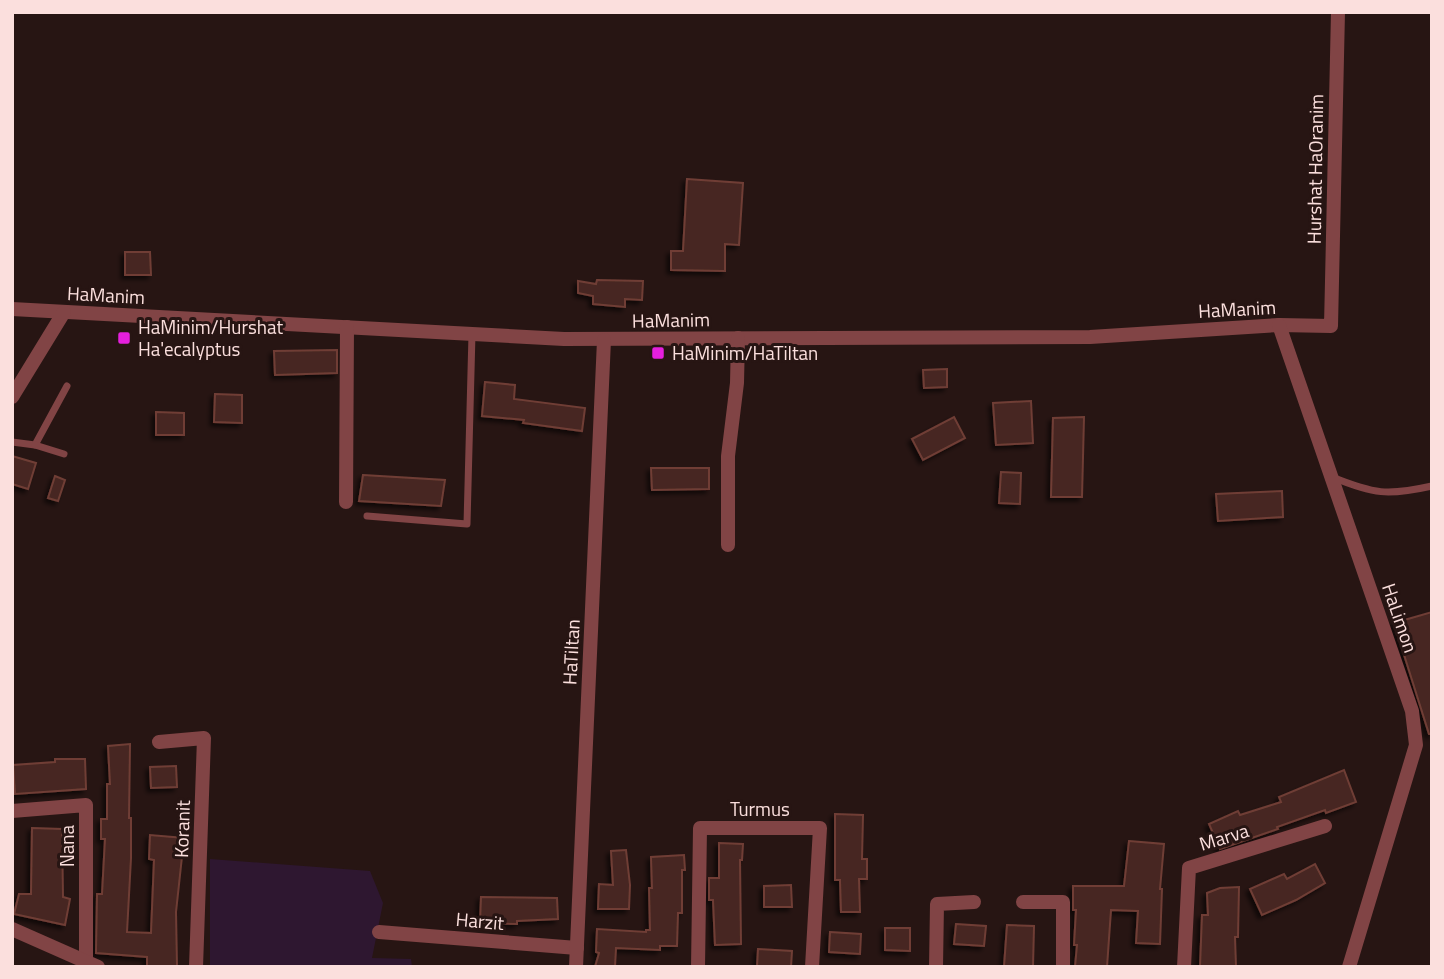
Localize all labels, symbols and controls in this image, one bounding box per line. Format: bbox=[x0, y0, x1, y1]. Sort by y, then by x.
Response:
street label: Hurshat HaOranim bbox=[1299, 94, 1330, 244]
street label: HaManim bbox=[66, 278, 146, 311]
street label: HaManim bbox=[1197, 292, 1277, 325]
street label: HaManim bbox=[632, 304, 710, 335]
place label: HaMinim/Hurshat Ha'ecalyptus bbox=[138, 312, 284, 363]
marker: HaMinim/Hurshat Ha'ecalyptus bbox=[116, 330, 132, 346]
place label: HaMinim/HaTiltan bbox=[672, 338, 818, 367]
marker: HaMinim/HaTiltan bbox=[650, 345, 666, 361]
street label: HaLimon bbox=[1375, 579, 1426, 656]
street label: HaTiltan bbox=[554, 618, 587, 686]
street label: Turmus bbox=[730, 794, 790, 823]
street label: Koranit bbox=[166, 799, 197, 858]
street label: Marva bbox=[1195, 815, 1253, 858]
street label: Nana bbox=[52, 824, 81, 867]
street label: Harzit bbox=[455, 904, 506, 937]

